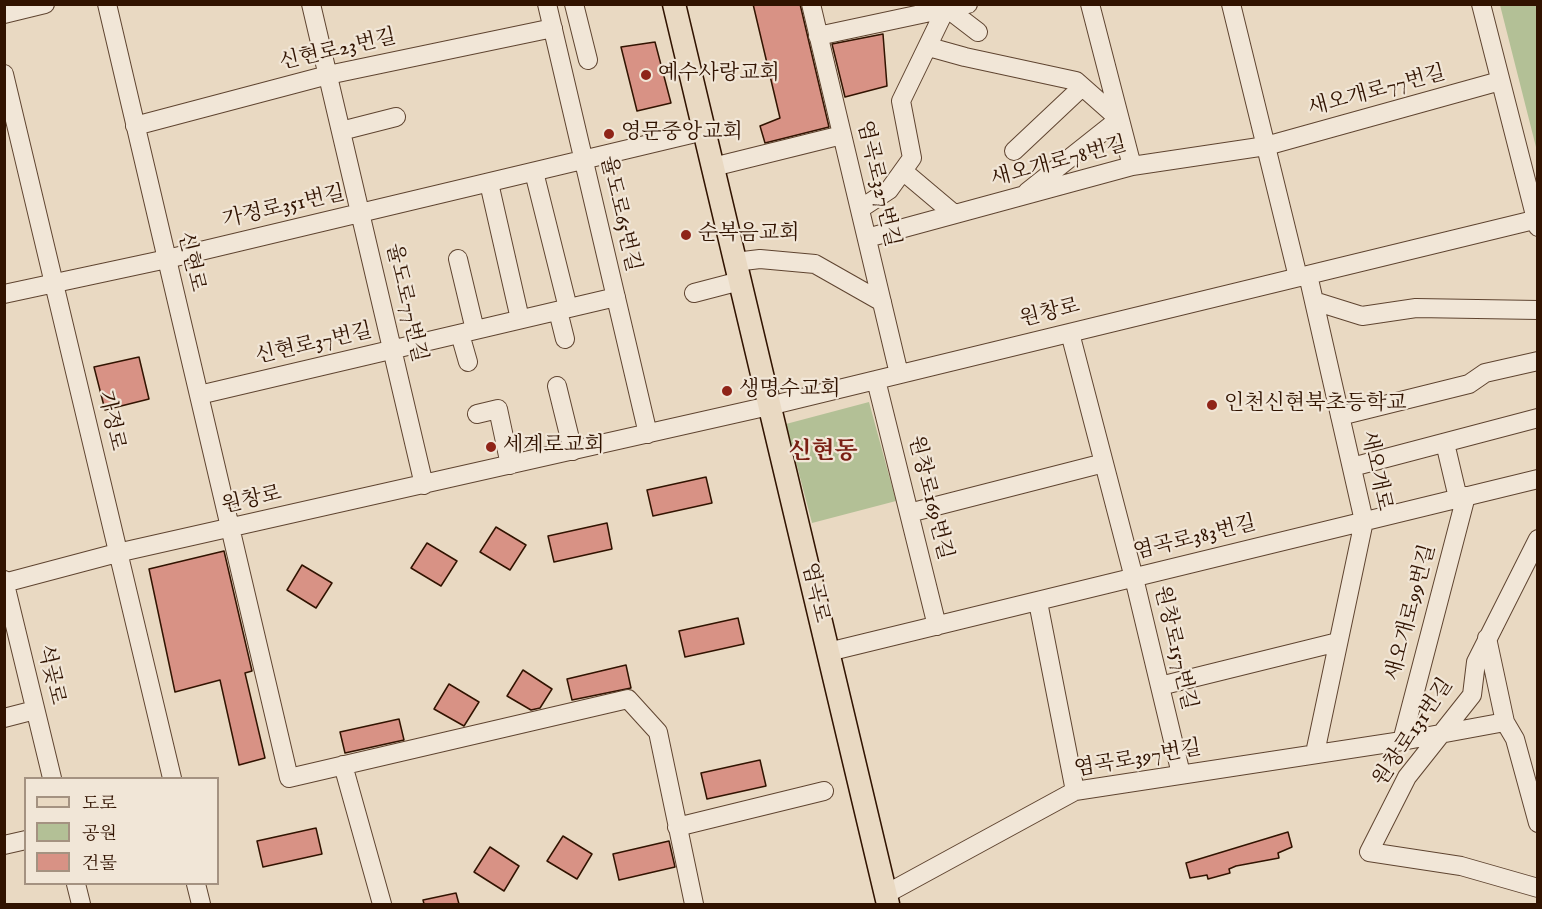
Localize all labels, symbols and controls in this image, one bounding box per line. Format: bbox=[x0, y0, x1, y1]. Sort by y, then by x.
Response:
street label: 신현로23번길 bbox=[277, 25, 399, 77]
place label: 예수사랑교회 bbox=[658, 62, 780, 88]
street label: 새오개로77번길 bbox=[1305, 62, 1449, 122]
marker: 예수사랑교회 bbox=[639, 68, 653, 82]
street label: 염곡로327번길 bbox=[850, 118, 904, 250]
place label: 영문중앙교회 bbox=[621, 121, 743, 147]
marker: 영문중앙교회 bbox=[602, 127, 616, 141]
street label: 새오개로78번길 bbox=[988, 133, 1130, 193]
street label: 율도로65번길 bbox=[593, 154, 645, 274]
street label: 가정로351번길 bbox=[220, 182, 348, 234]
place label: 순복음교회 bbox=[698, 222, 799, 248]
marker: 순복음교회 bbox=[679, 228, 693, 242]
street label: 신현로 bbox=[171, 230, 209, 294]
street label: 율도로77번길 bbox=[379, 241, 431, 365]
street label: 원창로 bbox=[1017, 294, 1083, 334]
street label: 신현로37번길 bbox=[253, 319, 375, 371]
place label: 생명수교회 bbox=[739, 378, 840, 404]
marker: 생명수교회 bbox=[720, 384, 734, 398]
street label: 가정로 bbox=[91, 389, 129, 453]
place label: 인천신현북초등학교 bbox=[1224, 392, 1407, 418]
marker: 인천신현북초등학교 bbox=[1205, 398, 1219, 412]
street label: 새오개로 bbox=[1354, 429, 1396, 513]
street label: 원창로169번길 bbox=[901, 433, 957, 563]
place label: 세계로교회 bbox=[503, 434, 604, 460]
district label: 신현동 bbox=[788, 439, 858, 467]
marker: 세계로교회 bbox=[484, 440, 498, 454]
street label: 원창로 bbox=[220, 482, 284, 520]
street label: 염곡로383번길 bbox=[1131, 512, 1259, 566]
street label: 새오개로99번길 bbox=[1382, 542, 1442, 684]
street label: 염곡로 bbox=[795, 561, 833, 625]
street label: 원창로157번길 bbox=[1147, 583, 1201, 713]
street label: 석곶로 bbox=[31, 643, 69, 707]
street label: 원창로131번길 bbox=[1369, 674, 1459, 792]
street label: 염곡로397번길 bbox=[1073, 736, 1203, 784]
legend bbox=[24, 777, 219, 885]
text: 도로 bbox=[82, 793, 117, 816]
text: 공원 bbox=[82, 823, 117, 846]
text: 건물 bbox=[82, 853, 117, 876]

